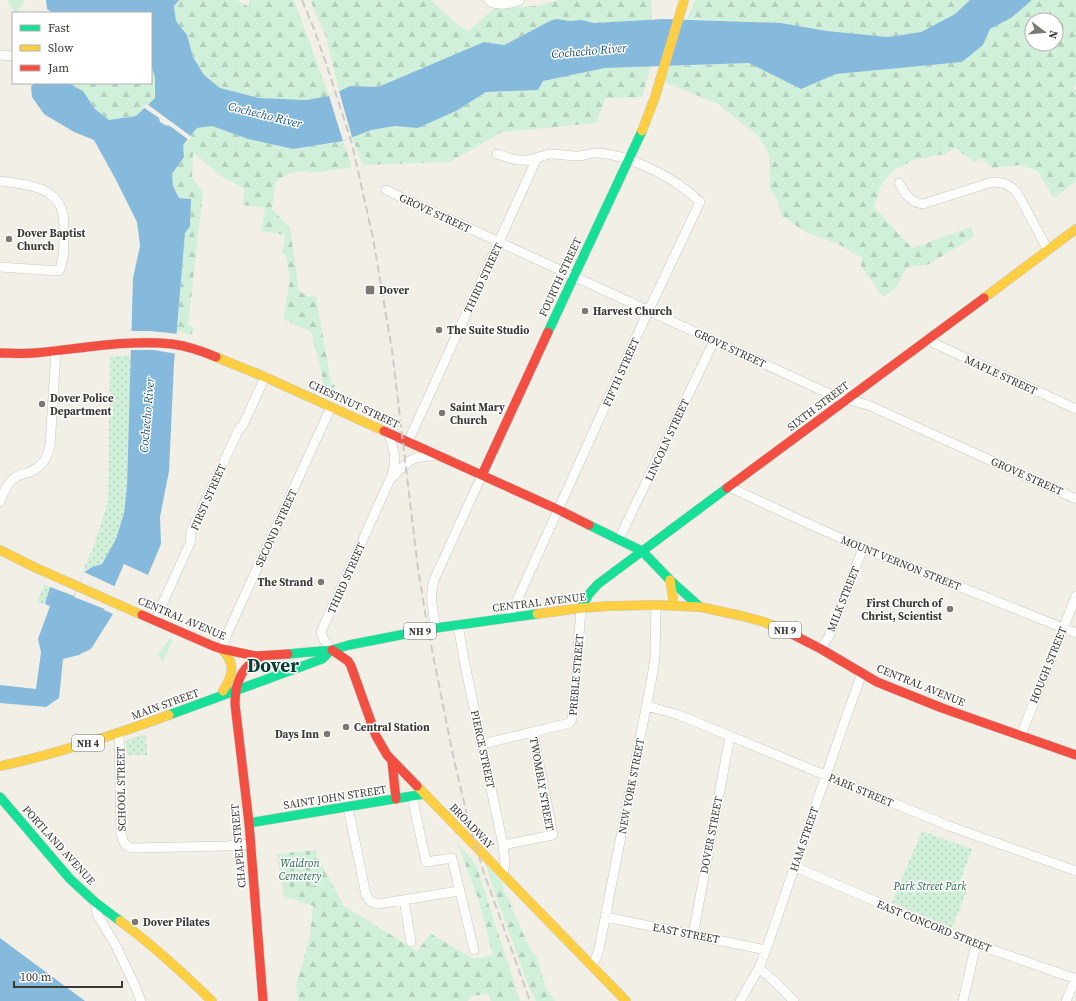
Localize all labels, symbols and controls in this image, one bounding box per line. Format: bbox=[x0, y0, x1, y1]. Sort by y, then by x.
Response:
legend bbox=[12, 12, 152, 84]
north arrow bbox=[1024, 12, 1064, 52]
text: Fast bbox=[48, 20, 70, 36]
text: N bbox=[1045, 29, 1061, 41]
text: Slow bbox=[48, 40, 74, 56]
water label: Cochecho River bbox=[551, 40, 628, 62]
text: Jam bbox=[47, 60, 69, 76]
water label: Cochecho River bbox=[226, 98, 305, 132]
street label: GROVE STREET bbox=[396, 190, 473, 237]
place label: Dover Baptist Church bbox=[17, 226, 86, 254]
marker: Dover Baptist Church bbox=[4, 234, 14, 244]
street label: FOURTH STREET bbox=[536, 235, 585, 319]
street label: THIRD STREET bbox=[461, 240, 506, 316]
place label: Dover bbox=[379, 283, 410, 298]
marker: Dover bbox=[364, 284, 376, 296]
place label: Harvest Church bbox=[593, 304, 672, 319]
marker: Harvest Church bbox=[580, 306, 590, 316]
place label: The Suite Studio bbox=[447, 323, 529, 338]
marker: The Suite Studio bbox=[434, 325, 444, 335]
street label: GROVE STREET bbox=[691, 325, 768, 372]
street label: FIFTH STREET bbox=[600, 335, 643, 409]
street label: MAPLE STREET bbox=[962, 352, 1040, 399]
water label: Cochecho River bbox=[136, 376, 158, 453]
street label: CHESTNUT STREET bbox=[306, 377, 402, 432]
street label: SIXTH STREET bbox=[784, 378, 853, 435]
place label: Dover Police Department bbox=[50, 391, 114, 419]
street label: LINCOLN STREET bbox=[642, 396, 693, 484]
marker: Dover Police Department bbox=[37, 399, 47, 409]
place label: Saint Mary Church bbox=[450, 400, 505, 428]
marker: Saint Mary Church bbox=[437, 408, 447, 418]
street label: GROVE STREET bbox=[988, 454, 1066, 499]
street label: FIRST STREET bbox=[187, 461, 230, 533]
street label: SECOND STREET bbox=[252, 487, 301, 570]
street label: MOUNT VERNON STREET bbox=[838, 532, 963, 595]
street label: THIRD STREET bbox=[324, 540, 369, 616]
street label: MILK STREET bbox=[823, 564, 864, 634]
place label: The Strand bbox=[257, 575, 313, 590]
marker: The Strand bbox=[316, 577, 326, 587]
street label: CENTRAL AVENUE bbox=[491, 589, 587, 616]
street label: CENTRAL AVENUE bbox=[135, 593, 228, 644]
place label: First Church of Christ, Scientist bbox=[861, 596, 944, 624]
marker: First Church of Christ, Scientist bbox=[945, 604, 955, 614]
road number: NH 9 bbox=[769, 622, 801, 638]
road number: NH 9 bbox=[404, 623, 436, 639]
street label: HOUGH STREET bbox=[1026, 624, 1071, 706]
street label: PREBLE STREET bbox=[565, 633, 588, 716]
district label: Dover bbox=[247, 652, 299, 678]
street label: CENTRAL AVENUE bbox=[874, 661, 968, 710]
street label: MAIN STREET bbox=[129, 685, 201, 724]
street label: PIERCE STREET bbox=[467, 709, 498, 790]
place label: Central Station bbox=[354, 720, 430, 735]
marker: Central Station bbox=[341, 722, 351, 732]
place label: Days Inn bbox=[275, 727, 319, 742]
marker: Days Inn bbox=[322, 729, 332, 739]
road number: NH 4 bbox=[72, 735, 104, 751]
street label: TWOMBLY STREET bbox=[526, 736, 557, 832]
street label: NEW YORK STREET bbox=[615, 737, 648, 835]
street label: SCHOOL STREET bbox=[113, 746, 130, 831]
street label: PARK STREET bbox=[826, 770, 896, 811]
street label: SAINT JOHN STREET bbox=[283, 782, 388, 813]
street label: DOVER STREET bbox=[697, 795, 726, 875]
street label: BROADWAY bbox=[446, 800, 497, 852]
street label: PORTLAND AVENUE bbox=[19, 802, 99, 889]
street label: CHAPEL STREET bbox=[227, 803, 250, 889]
street label: HAM STREET bbox=[786, 804, 823, 874]
park label: Waldron Cemetery bbox=[279, 856, 322, 884]
park label: Park Street Park bbox=[893, 879, 967, 894]
street label: EAST CONCORD STREET bbox=[874, 897, 994, 956]
place label: Dover Pilates bbox=[143, 915, 210, 930]
marker: Dover Pilates bbox=[130, 917, 140, 927]
street label: EAST STREET bbox=[651, 920, 721, 947]
scale bar bbox=[14, 963, 122, 989]
text: 100 m bbox=[20, 969, 52, 985]

